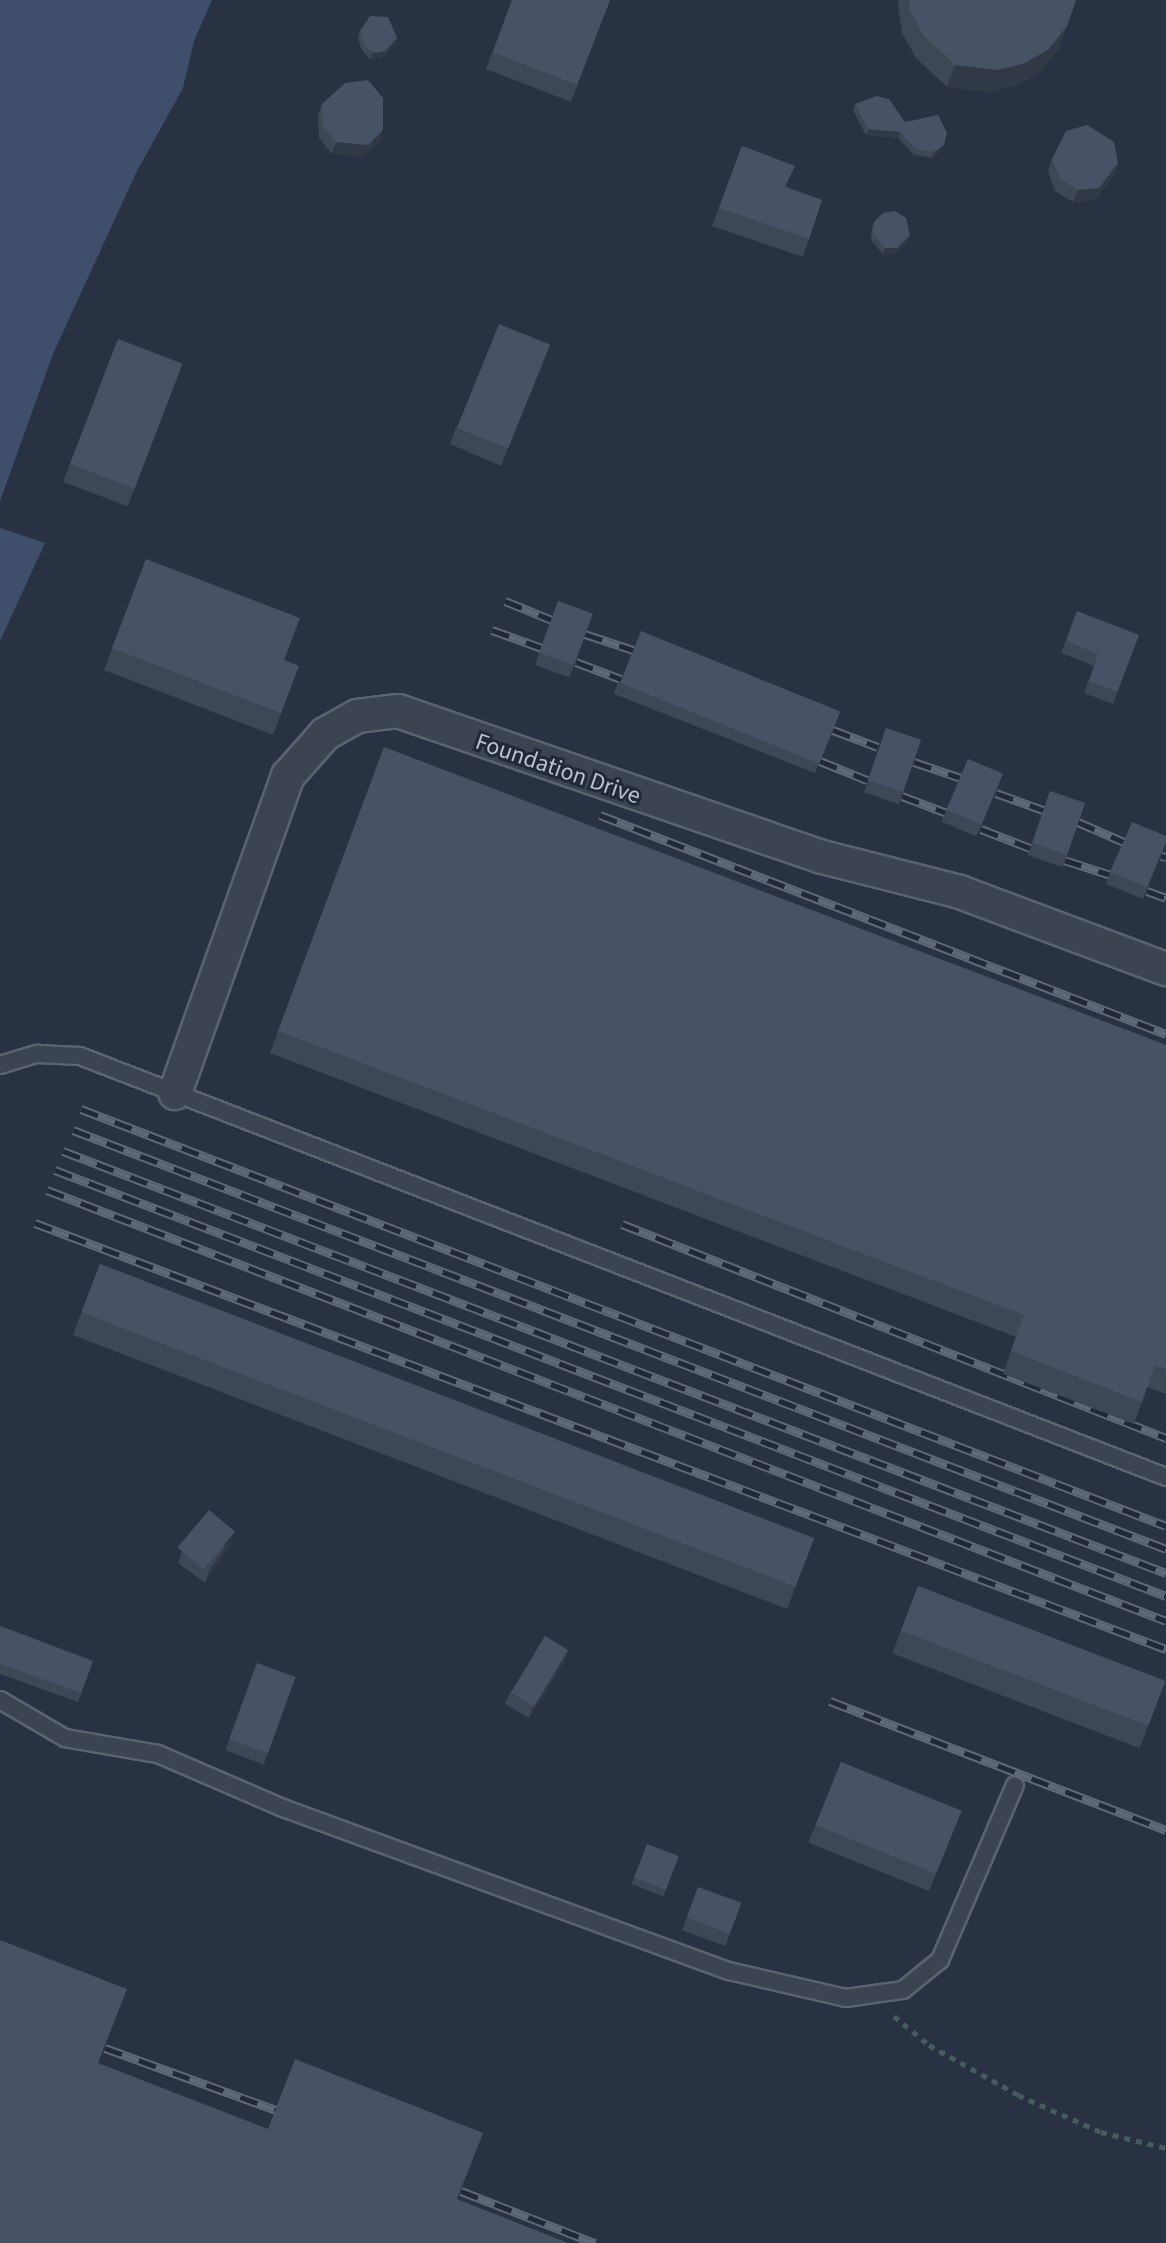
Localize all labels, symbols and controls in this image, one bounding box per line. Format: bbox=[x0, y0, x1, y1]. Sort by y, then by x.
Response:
street label: Foundation Drive bbox=[472, 727, 644, 811]

